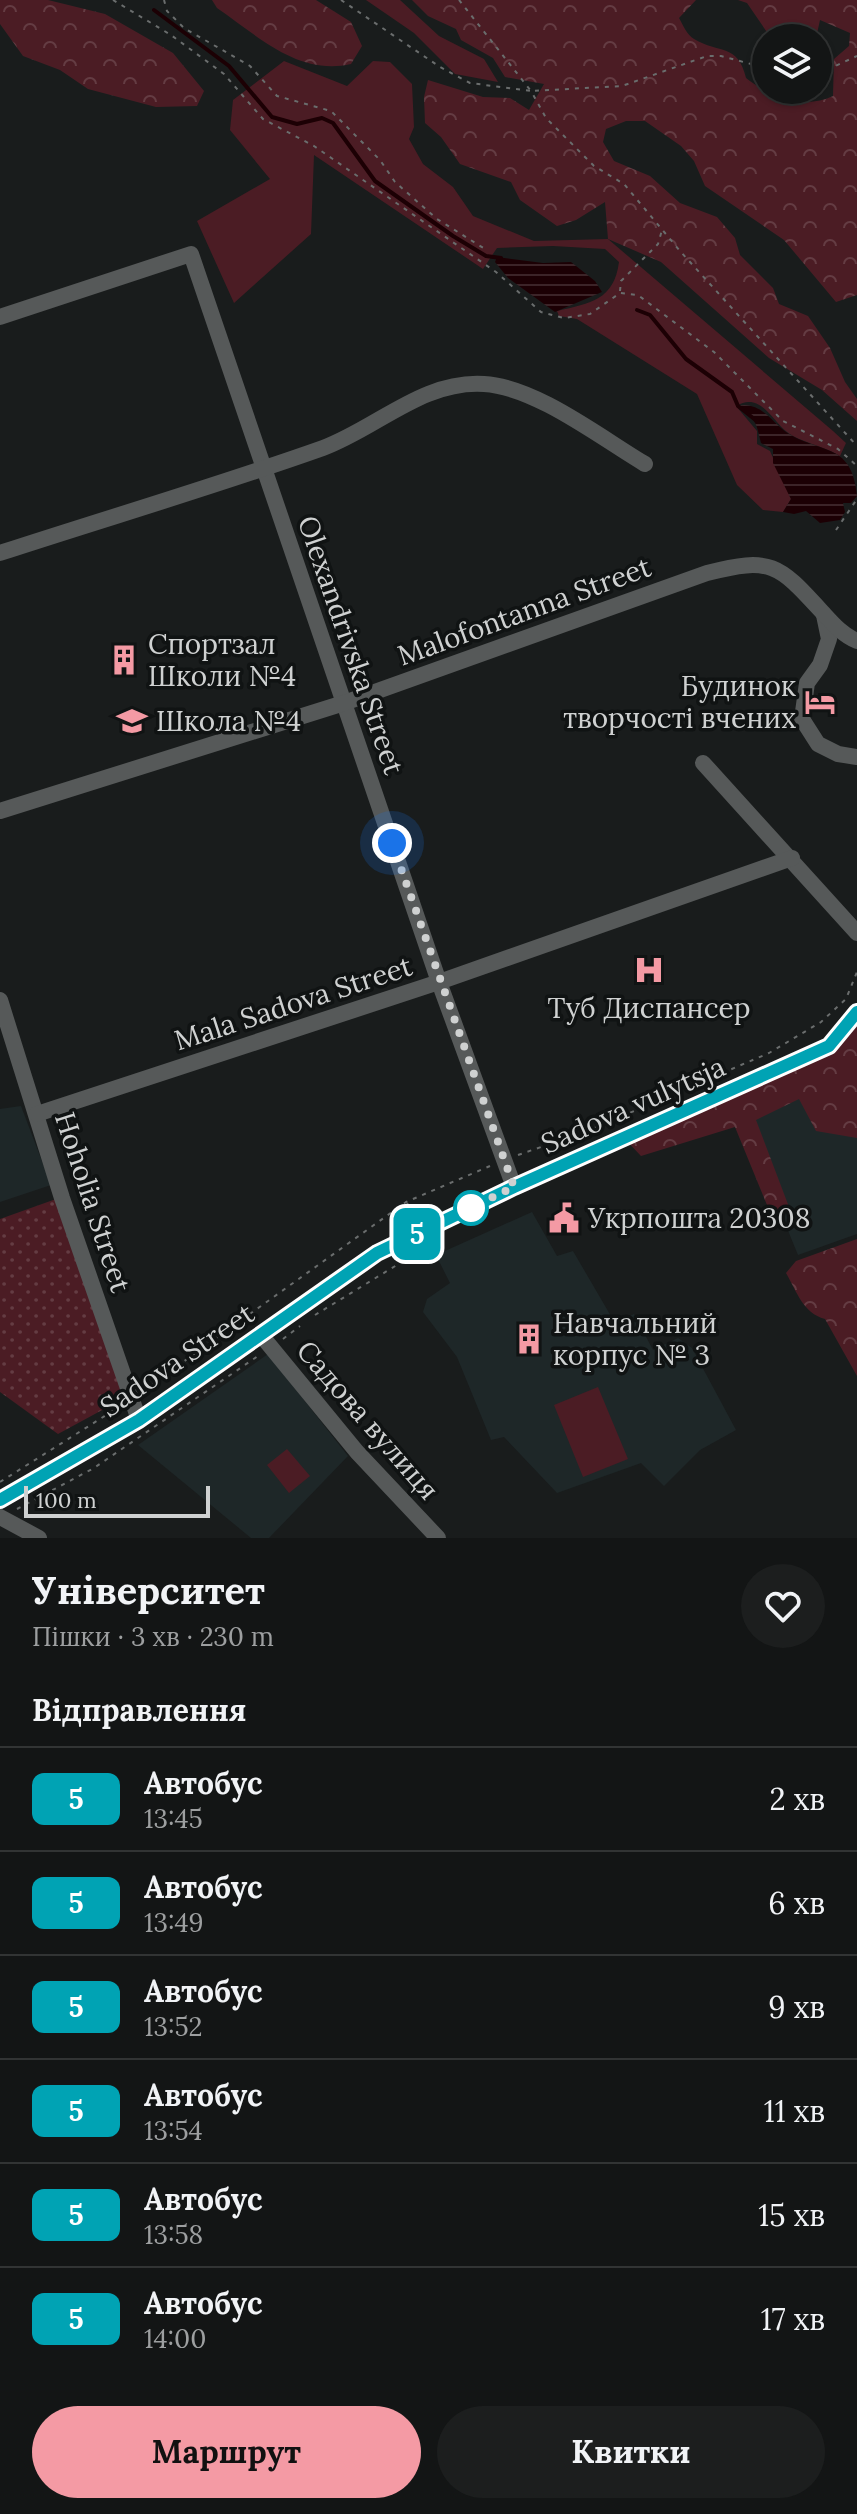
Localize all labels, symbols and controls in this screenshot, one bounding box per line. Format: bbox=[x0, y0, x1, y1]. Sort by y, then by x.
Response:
map controls bbox=[752, 24, 832, 104]
button: layers bbox=[752, 24, 832, 104]
street label: Olexandrivska Street bbox=[290, 511, 412, 779]
street label: Malofontanna Street bbox=[392, 548, 656, 674]
place label: Спортзал Школи №4 bbox=[148, 626, 296, 694]
building icon: Спортзал Школи №4 bbox=[107, 643, 141, 677]
place label: Будинок творчості вчених bbox=[563, 668, 796, 736]
hotel icon: Будинок творчості вчених bbox=[803, 685, 837, 719]
place label: Школа №4 bbox=[156, 703, 301, 739]
school or university icon: Школа №4 bbox=[115, 704, 149, 738]
your location bbox=[372, 823, 412, 863]
street label: Mala Sadova Street bbox=[170, 948, 417, 1058]
hospital icon: Туб Диспансер bbox=[632, 953, 666, 987]
place label: Туб Диспансер bbox=[548, 990, 750, 1026]
street label: Sadova vulytsja bbox=[535, 1048, 731, 1162]
street label: Hoholia Street bbox=[47, 1107, 139, 1297]
unlabelled marker bbox=[454, 1191, 488, 1225]
place label: Укрпошта 20308 bbox=[587, 1200, 811, 1236]
public building icon: Укрпошта 20308 bbox=[547, 1201, 581, 1235]
line badge: 5 bbox=[391, 1208, 443, 1260]
text: 5 bbox=[409, 1216, 425, 1252]
street label: Sadova Street bbox=[93, 1295, 261, 1425]
place label: Навчальний корпус № 3 bbox=[553, 1305, 717, 1373]
building icon: Навчальний корпус № 3 bbox=[512, 1322, 546, 1356]
street label: Садова вулиця bbox=[289, 1333, 447, 1507]
scale bar bbox=[24, 1482, 210, 1518]
text: 100 m bbox=[36, 1486, 97, 1514]
button: heart bbox=[741, 1564, 825, 1648]
text: Університет bbox=[32, 1566, 265, 1614]
text: Пішки · 3 хв · 230 m bbox=[32, 1620, 274, 1653]
text: Відправлення bbox=[32, 1691, 247, 1729]
text: Автобус bbox=[144, 1764, 263, 1802]
text: 2 хв bbox=[769, 1780, 825, 1818]
text: 5 bbox=[68, 1781, 84, 1817]
text: 13:45 bbox=[144, 1802, 203, 1835]
text: Автобус bbox=[144, 1868, 263, 1906]
text: 6 хв bbox=[768, 1884, 825, 1922]
text: 5 bbox=[68, 1885, 84, 1921]
text: 13:49 bbox=[144, 1906, 204, 1939]
text: Автобус bbox=[144, 1972, 263, 2010]
text: 9 хв bbox=[768, 1988, 825, 2026]
text: 5 bbox=[68, 1989, 84, 2025]
text: 13:52 bbox=[144, 2010, 203, 2043]
text: Автобус bbox=[144, 2076, 263, 2114]
text: 11 хв bbox=[764, 2092, 825, 2130]
text: 5 bbox=[68, 2093, 84, 2129]
text: 13:54 bbox=[144, 2114, 203, 2147]
text: Автобус bbox=[144, 2180, 263, 2218]
text: 15 хв bbox=[758, 2196, 825, 2234]
text: 5 bbox=[68, 2197, 84, 2233]
text: 13:58 bbox=[144, 2218, 203, 2251]
text: Автобус bbox=[144, 2284, 263, 2322]
text: 17 хв bbox=[761, 2300, 825, 2338]
text: 5 bbox=[68, 2301, 84, 2337]
text: 14:00 bbox=[144, 2322, 206, 2355]
button: Маршрут bbox=[32, 2406, 421, 2498]
button: Квитки bbox=[437, 2406, 825, 2498]

